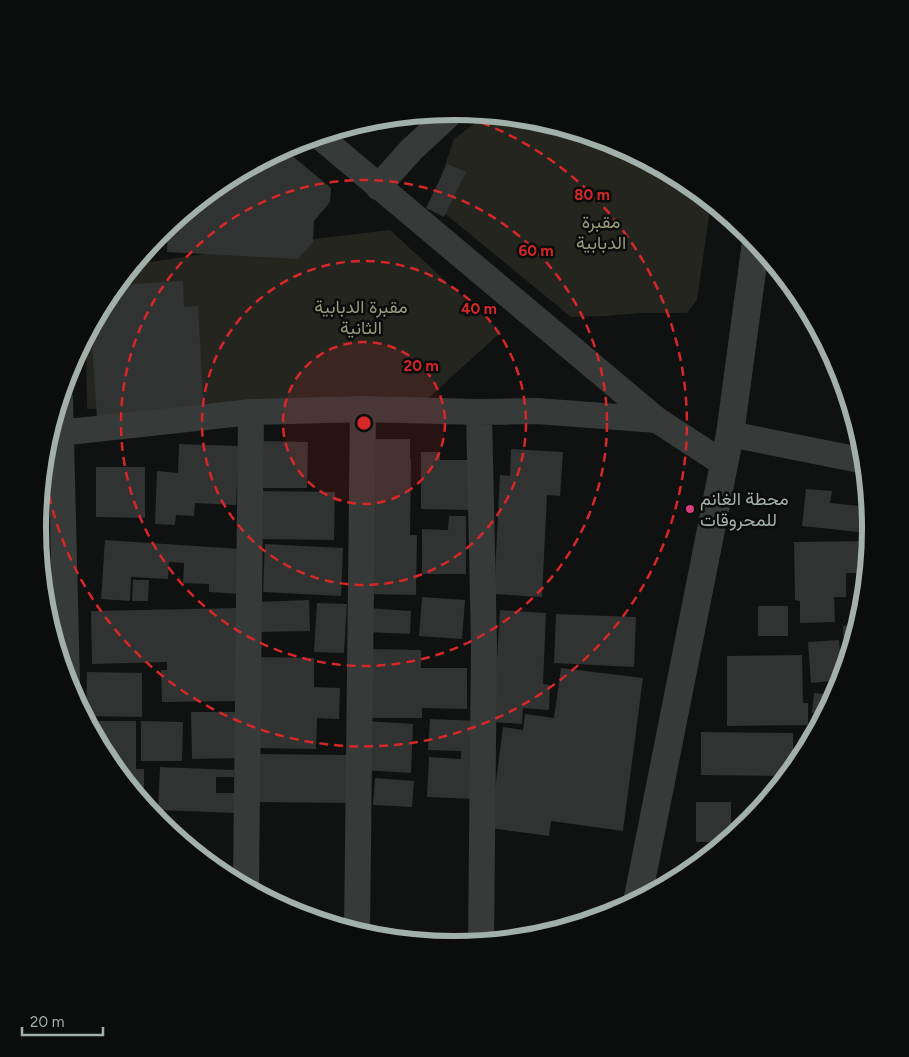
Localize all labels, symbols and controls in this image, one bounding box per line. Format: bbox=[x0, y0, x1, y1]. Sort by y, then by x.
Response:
text: 80 m bbox=[574, 186, 610, 204]
park label: مقبرة الدبابية bbox=[576, 211, 626, 254]
text: 60 m bbox=[518, 242, 554, 260]
park label: مقبرة الدبابية الثانية bbox=[314, 296, 408, 339]
text: 40 m bbox=[461, 300, 497, 318]
text: 20 m bbox=[403, 357, 439, 375]
centre of rings bbox=[355, 414, 373, 432]
place label: محطة الغانم للمحروقات bbox=[700, 488, 789, 531]
marker: محطة الغانم للمحروقات bbox=[684, 503, 696, 515]
scale bar bbox=[22, 1004, 104, 1036]
text: 20 m bbox=[30, 1013, 64, 1031]

